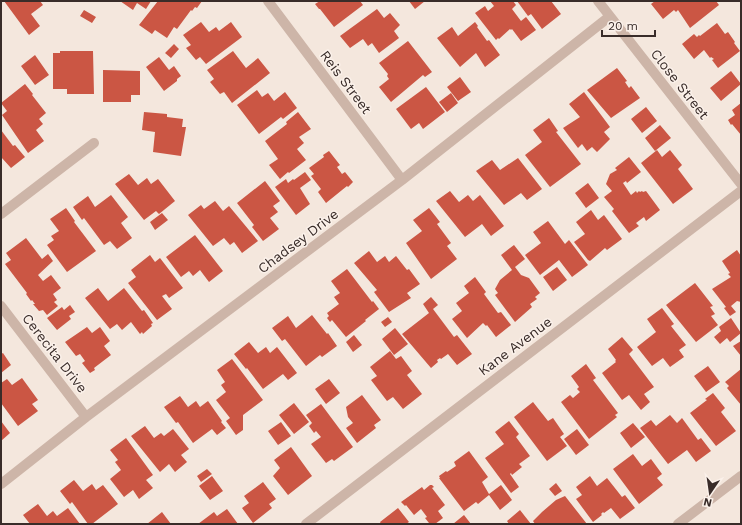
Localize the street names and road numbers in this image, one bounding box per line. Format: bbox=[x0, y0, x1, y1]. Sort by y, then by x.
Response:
street label: Close Street bbox=[648, 46, 712, 122]
street label: Reis Street bbox=[317, 47, 375, 117]
street label: Chadsey Drive bbox=[255, 206, 341, 276]
street label: Cerecita Drive bbox=[19, 310, 91, 396]
street label: Kane Avenue bbox=[475, 313, 555, 379]

